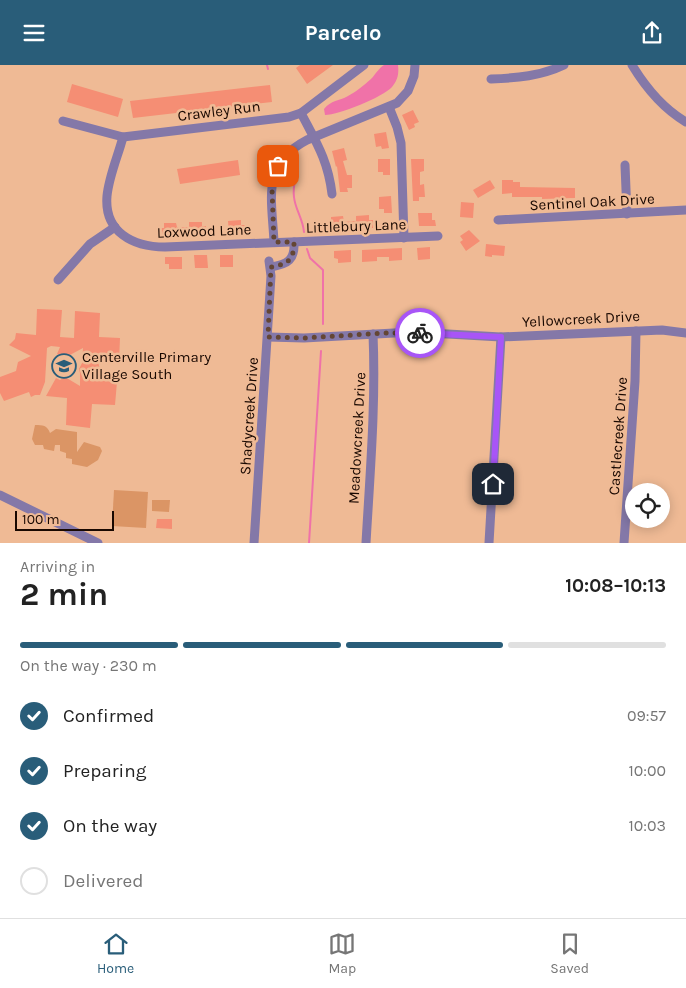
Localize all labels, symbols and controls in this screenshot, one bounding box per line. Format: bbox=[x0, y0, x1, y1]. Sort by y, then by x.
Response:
icon: menu bbox=[20, 19, 48, 47]
icon: share bbox=[638, 19, 666, 47]
text: Parcelo bbox=[305, 20, 381, 46]
street label: Crawley Run bbox=[176, 97, 262, 125]
pin bbox=[257, 145, 299, 187]
icon: bag bbox=[264, 152, 292, 180]
street label: Sentinel Oak Drive bbox=[529, 190, 655, 214]
street label: Littlebury Lane bbox=[305, 215, 407, 237]
street label: Loxwood Lane bbox=[156, 220, 252, 242]
street label: Yellowcreek Drive bbox=[522, 307, 640, 331]
courier bbox=[395, 308, 445, 358]
icon: bike bbox=[406, 319, 434, 347]
place label: Centerville Primary Village South bbox=[82, 348, 211, 383]
school or university icon: Centerville Primary Village South bbox=[51, 353, 77, 379]
street label: Shadycreek Drive bbox=[236, 357, 262, 475]
street label: Meadowcreek Drive bbox=[345, 372, 369, 504]
street label: Castlecreek Drive bbox=[605, 376, 631, 496]
pin bbox=[472, 463, 514, 505]
icon: home bbox=[479, 470, 507, 498]
map controls bbox=[625, 483, 670, 528]
button: locate bbox=[625, 483, 670, 528]
scale bar bbox=[15, 508, 114, 531]
text: 100 m bbox=[22, 511, 60, 528]
text: Arriving in bbox=[20, 557, 95, 576]
text: 10:08–10:13 bbox=[565, 575, 666, 597]
text: 2 min bbox=[20, 576, 108, 613]
text: On the way · 230 m bbox=[20, 656, 157, 675]
icon: check bbox=[20, 702, 48, 730]
text: Confirmed bbox=[63, 705, 154, 727]
text: 09:57 bbox=[627, 706, 666, 725]
icon: check bbox=[20, 757, 48, 785]
text: Preparing bbox=[63, 760, 146, 782]
text: 10:00 bbox=[629, 761, 666, 780]
icon: check bbox=[20, 812, 48, 840]
text: On the way bbox=[63, 815, 157, 837]
text: 10:03 bbox=[629, 816, 666, 835]
text: Delivered bbox=[63, 870, 143, 892]
tab: Home bbox=[97, 930, 134, 977]
tab: Map bbox=[328, 930, 356, 977]
tab: Saved bbox=[550, 930, 589, 977]

